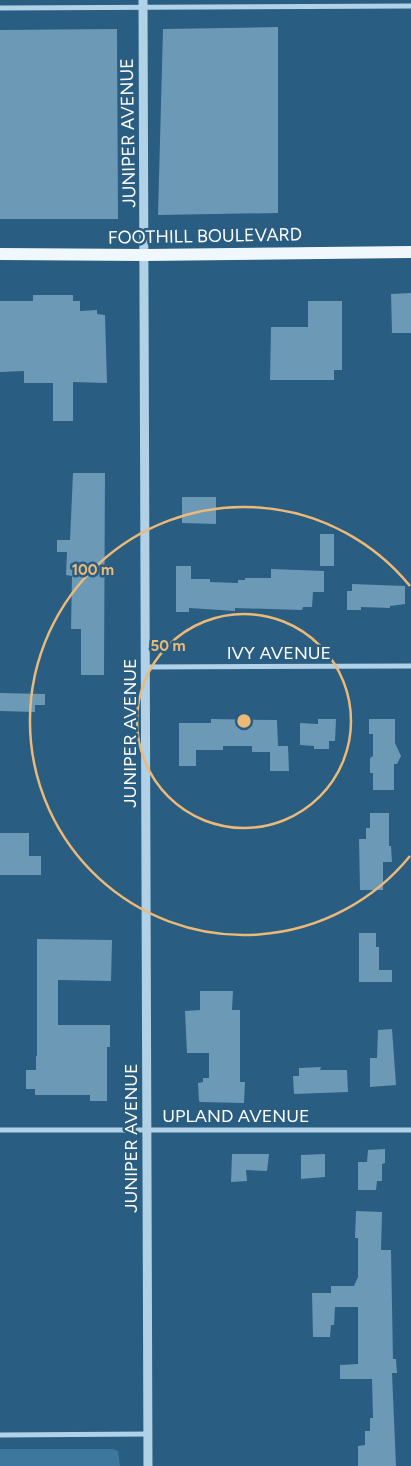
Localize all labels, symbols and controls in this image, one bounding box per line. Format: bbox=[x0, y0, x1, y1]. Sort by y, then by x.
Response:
street label: JUNIPER AVENUE bbox=[116, 58, 140, 208]
street label: FOOTHILL BOULEVARD bbox=[108, 223, 302, 249]
text: 100 m bbox=[72, 561, 114, 579]
text: 50 m bbox=[150, 637, 186, 655]
street label: IVY AVENUE bbox=[227, 642, 331, 664]
street label: JUNIPER AVENUE bbox=[119, 658, 141, 808]
centre of rings bbox=[235, 712, 253, 730]
street label: JUNIPER AVENUE bbox=[120, 1063, 142, 1213]
street label: UPLAND AVENUE bbox=[162, 1105, 310, 1127]

